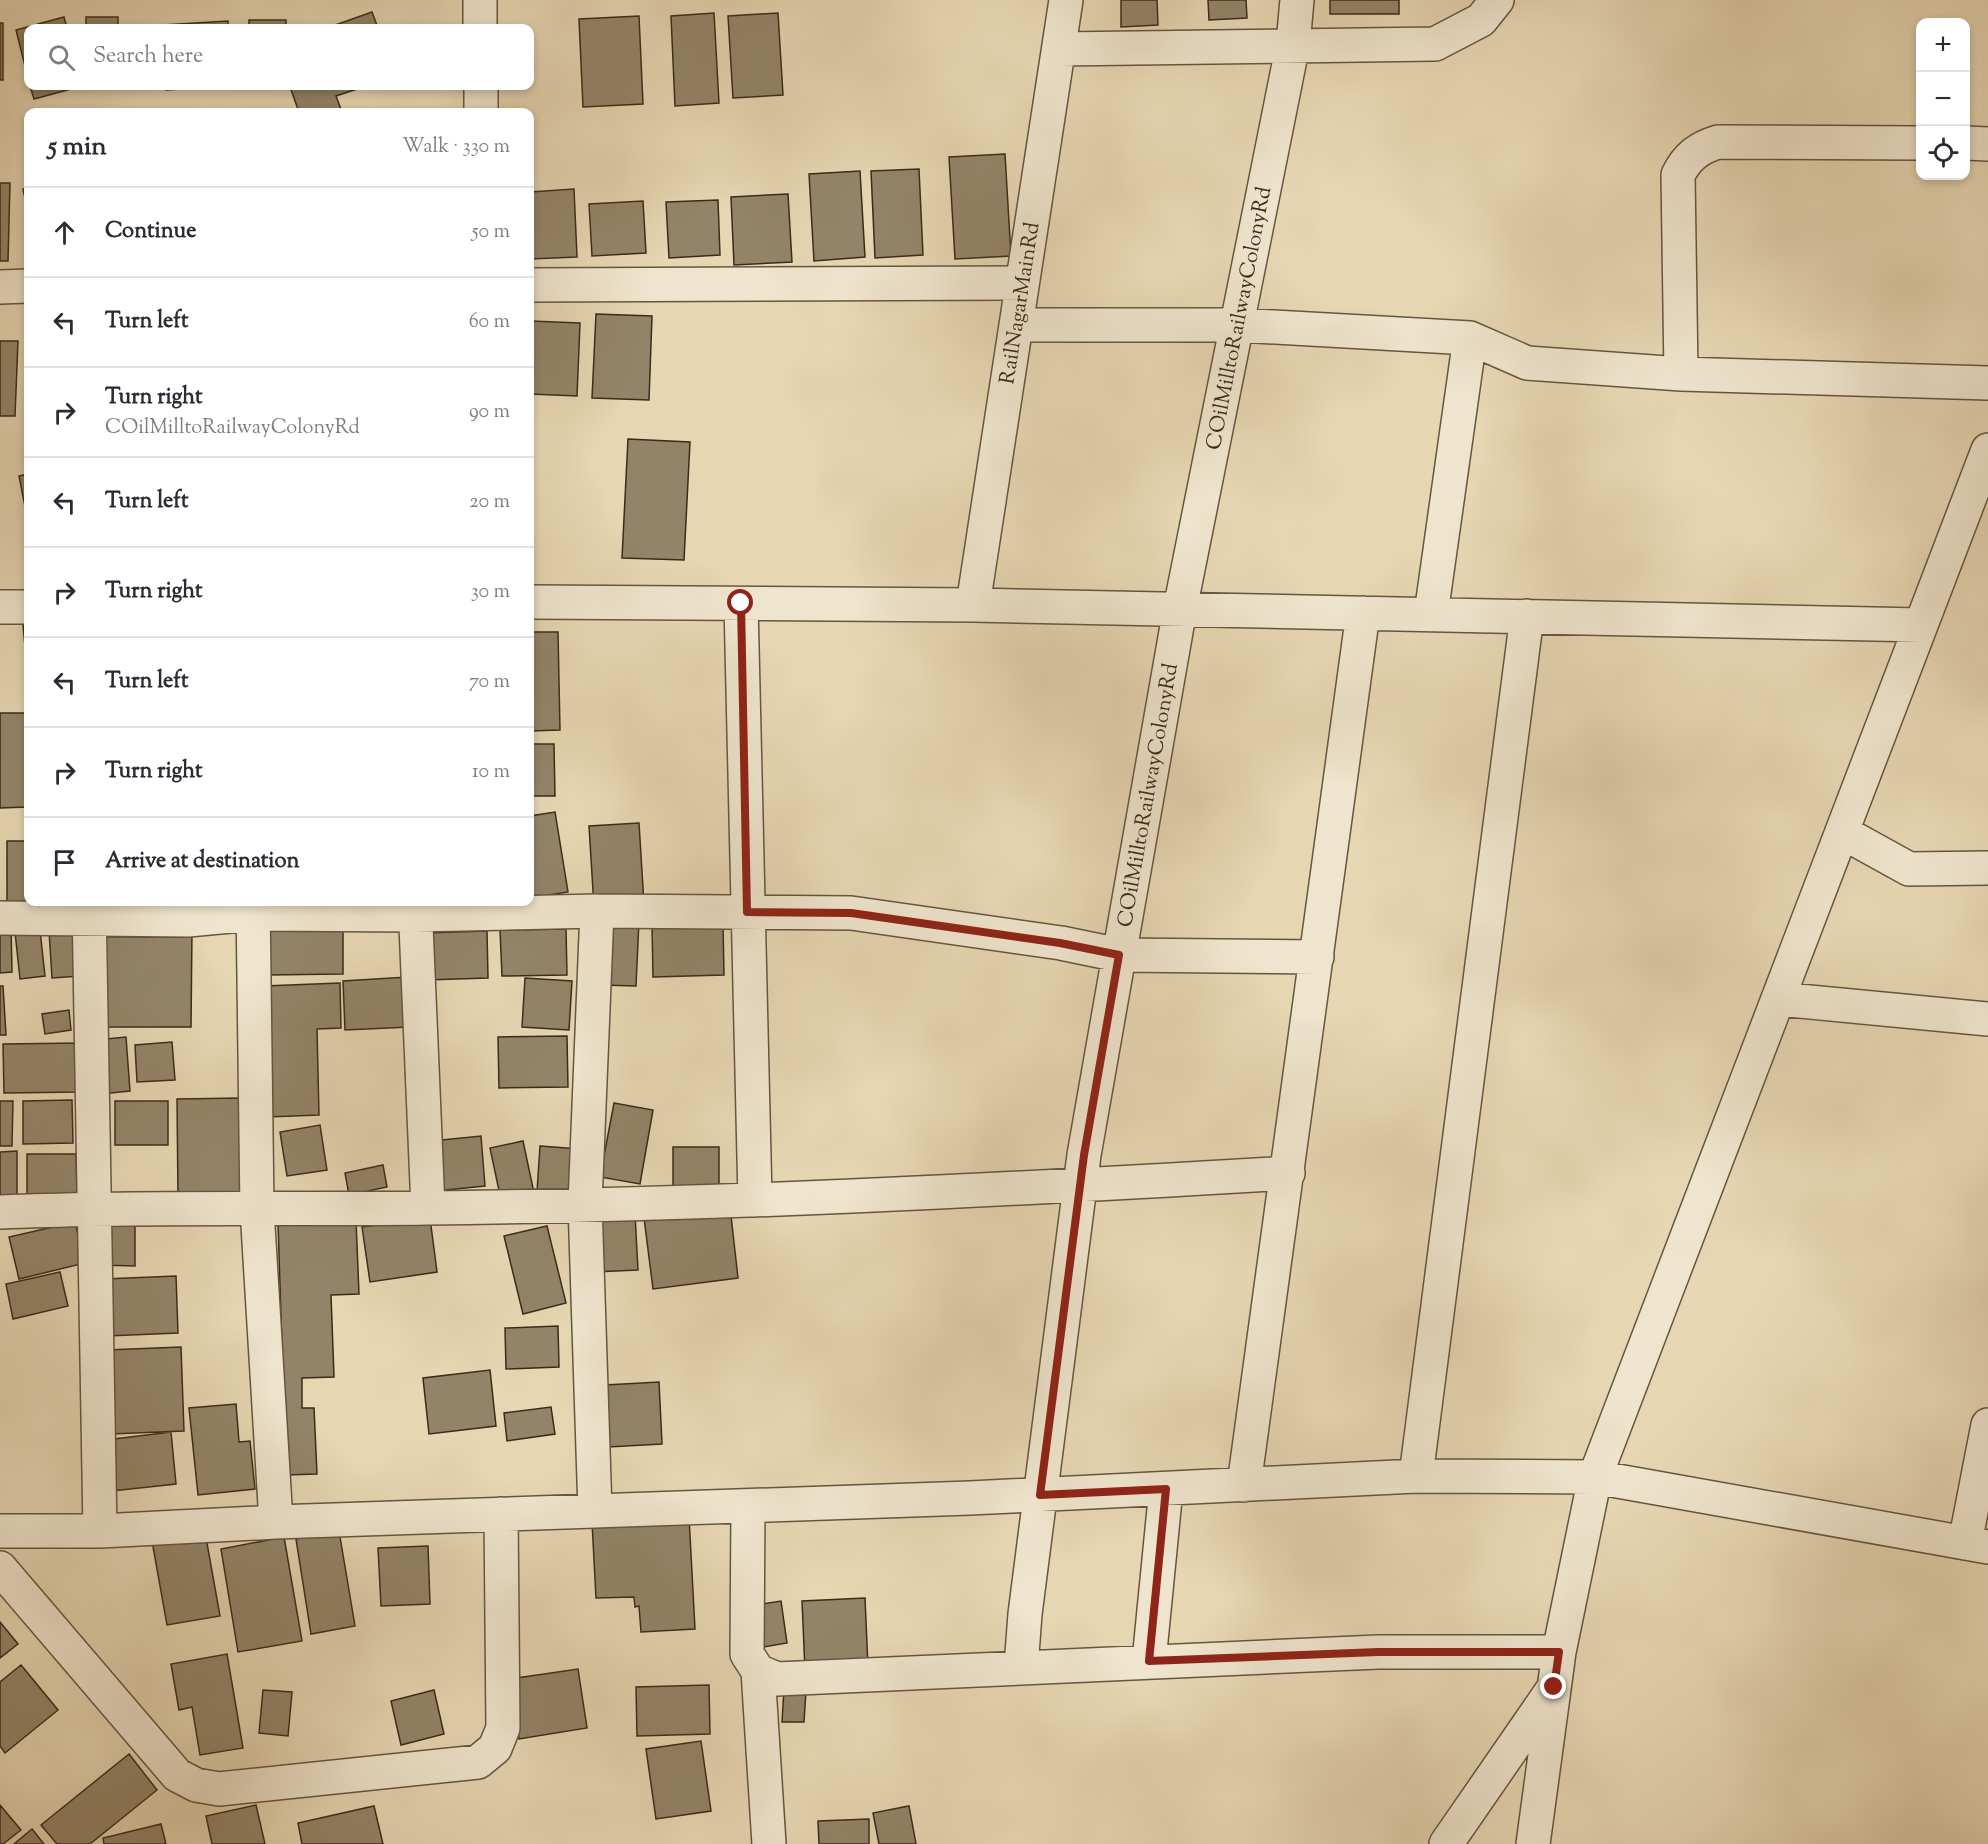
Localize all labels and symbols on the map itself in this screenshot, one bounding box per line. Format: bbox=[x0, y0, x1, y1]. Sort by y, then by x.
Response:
street label: COilMilltoRailwayColonyRd bbox=[1200, 184, 1280, 453]
street label: RailNagarMainRd bbox=[993, 220, 1049, 386]
route start bbox=[727, 589, 753, 615]
street label: COilMilltoRailwayColonyRd bbox=[1111, 661, 1187, 930]
route end bbox=[1540, 1673, 1566, 1699]

